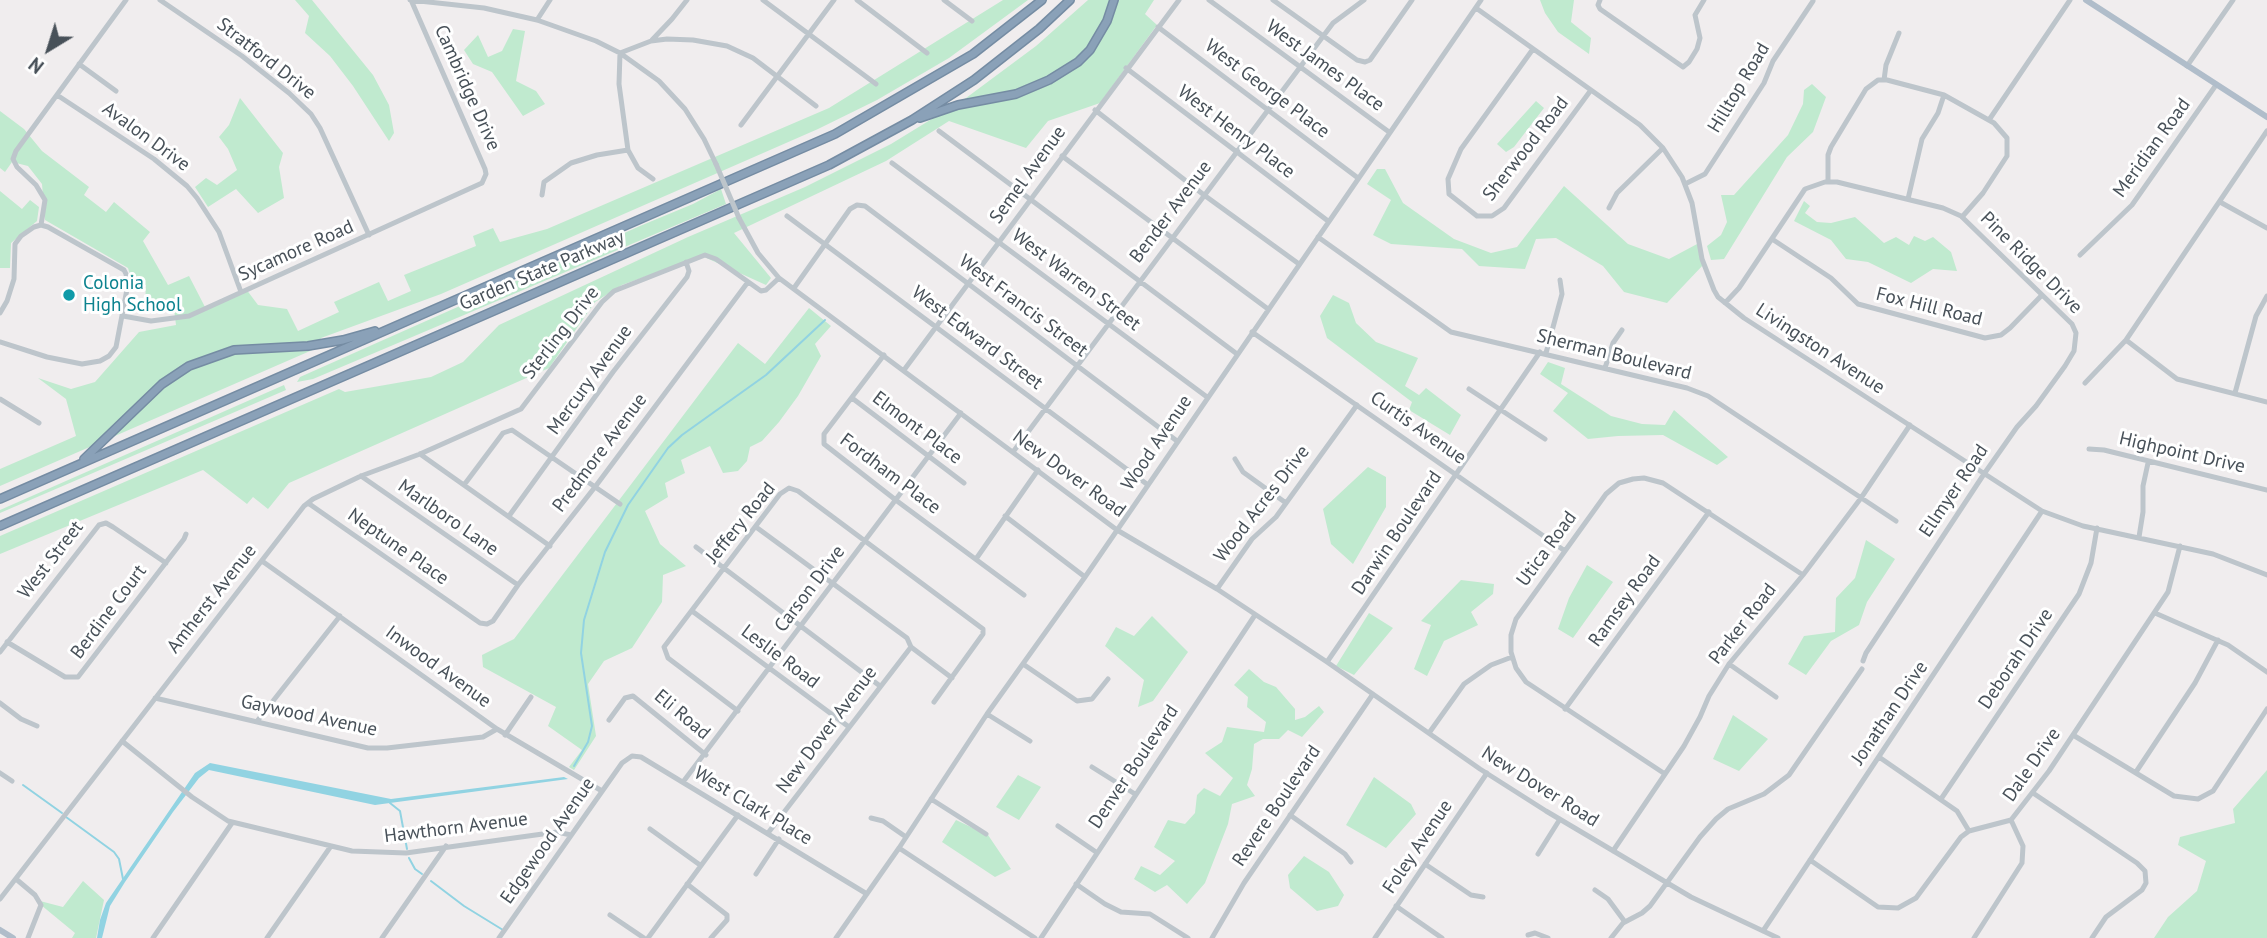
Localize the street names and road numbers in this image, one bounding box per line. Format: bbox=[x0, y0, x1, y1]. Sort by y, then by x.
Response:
street label: Stratford Drive bbox=[212, 13, 320, 105]
street label: West James Place bbox=[1261, 15, 1389, 117]
street label: Cambridge Drive bbox=[429, 22, 505, 154]
street label: West George Place bbox=[1200, 35, 1334, 143]
street label: Hilltop Road bbox=[1703, 39, 1775, 137]
street label: West Henry Place bbox=[1173, 81, 1299, 183]
street label: Sherwood Road bbox=[1478, 92, 1574, 206]
street label: Meridian Road bbox=[2108, 94, 2196, 202]
street label: Avalon Drive bbox=[98, 98, 194, 176]
street label: Semel Avenue bbox=[985, 122, 1071, 228]
street label: Bender Avenue bbox=[1125, 156, 1217, 268]
street label: Pine Ridge Drive bbox=[1975, 207, 2087, 319]
street label: Sycamore Road bbox=[235, 215, 357, 287]
street label: West Warren Street bbox=[1007, 224, 1145, 336]
street label: Garden State Parkway bbox=[456, 226, 628, 316]
street label: West Francis Street bbox=[954, 250, 1092, 362]
street label: West Edward Street bbox=[907, 281, 1047, 395]
street label: Sterling Drive bbox=[518, 282, 604, 384]
street label: Fox Hill Road bbox=[1874, 283, 1984, 331]
street label: Livingston Avenue bbox=[1751, 299, 1889, 399]
street label: Mercury Avenue bbox=[543, 321, 637, 439]
street label: Sherman Boulevard bbox=[1534, 325, 1694, 385]
street label: Elmont Place bbox=[868, 387, 966, 469]
street label: Curtis Avenue bbox=[1366, 387, 1470, 469]
street label: Predmore Avenue bbox=[548, 389, 652, 517]
street label: Wood Avenue bbox=[1117, 391, 1197, 495]
street label: New Dover Road bbox=[1008, 425, 1130, 523]
street label: Highpoint Drive bbox=[2117, 427, 2247, 479]
street label: Fordham Place bbox=[835, 429, 945, 519]
street label: Ellmyer Road bbox=[1915, 440, 1993, 542]
street label: Wood Acres Drive bbox=[1209, 441, 1315, 567]
street label: Darwin Boulevard bbox=[1347, 467, 1447, 599]
street label: Marlboro Lane bbox=[393, 475, 503, 561]
street label: Jeffery Road bbox=[702, 478, 780, 568]
street label: Neptune Place bbox=[343, 504, 453, 590]
street label: Utica Road bbox=[1512, 507, 1582, 591]
street label: West Street bbox=[14, 516, 88, 604]
street label: Amherst Avenue bbox=[162, 540, 262, 658]
street label: Carson Drive bbox=[770, 541, 850, 637]
street label: Ramsey Road bbox=[1584, 551, 1666, 651]
street label: Berdine Court bbox=[66, 561, 152, 663]
street label: Parker Road bbox=[1704, 579, 1782, 669]
street label: Deborah Drive bbox=[1974, 604, 2058, 714]
street label: Leslie Road bbox=[736, 620, 824, 694]
street label: Inwood Avenue bbox=[381, 621, 495, 713]
street label: Jonathan Drive bbox=[1847, 657, 1933, 769]
street label: New Dover Avenue bbox=[772, 662, 882, 798]
street label: Eli Road bbox=[649, 685, 715, 745]
street label: Gaywood Avenue bbox=[239, 690, 379, 742]
street label: Denver Boulevard bbox=[1084, 701, 1184, 833]
street label: Dale Drive bbox=[1998, 724, 2066, 806]
street label: Revere Boulevard bbox=[1228, 741, 1326, 871]
street label: New Dover Road bbox=[1477, 742, 1603, 832]
street label: West Clark Place bbox=[690, 762, 816, 850]
street label: Edgewood Avenue bbox=[496, 774, 600, 908]
street label: Foley Avenue bbox=[1378, 796, 1458, 898]
street label: Hawthorn Avenue bbox=[383, 808, 529, 848]

